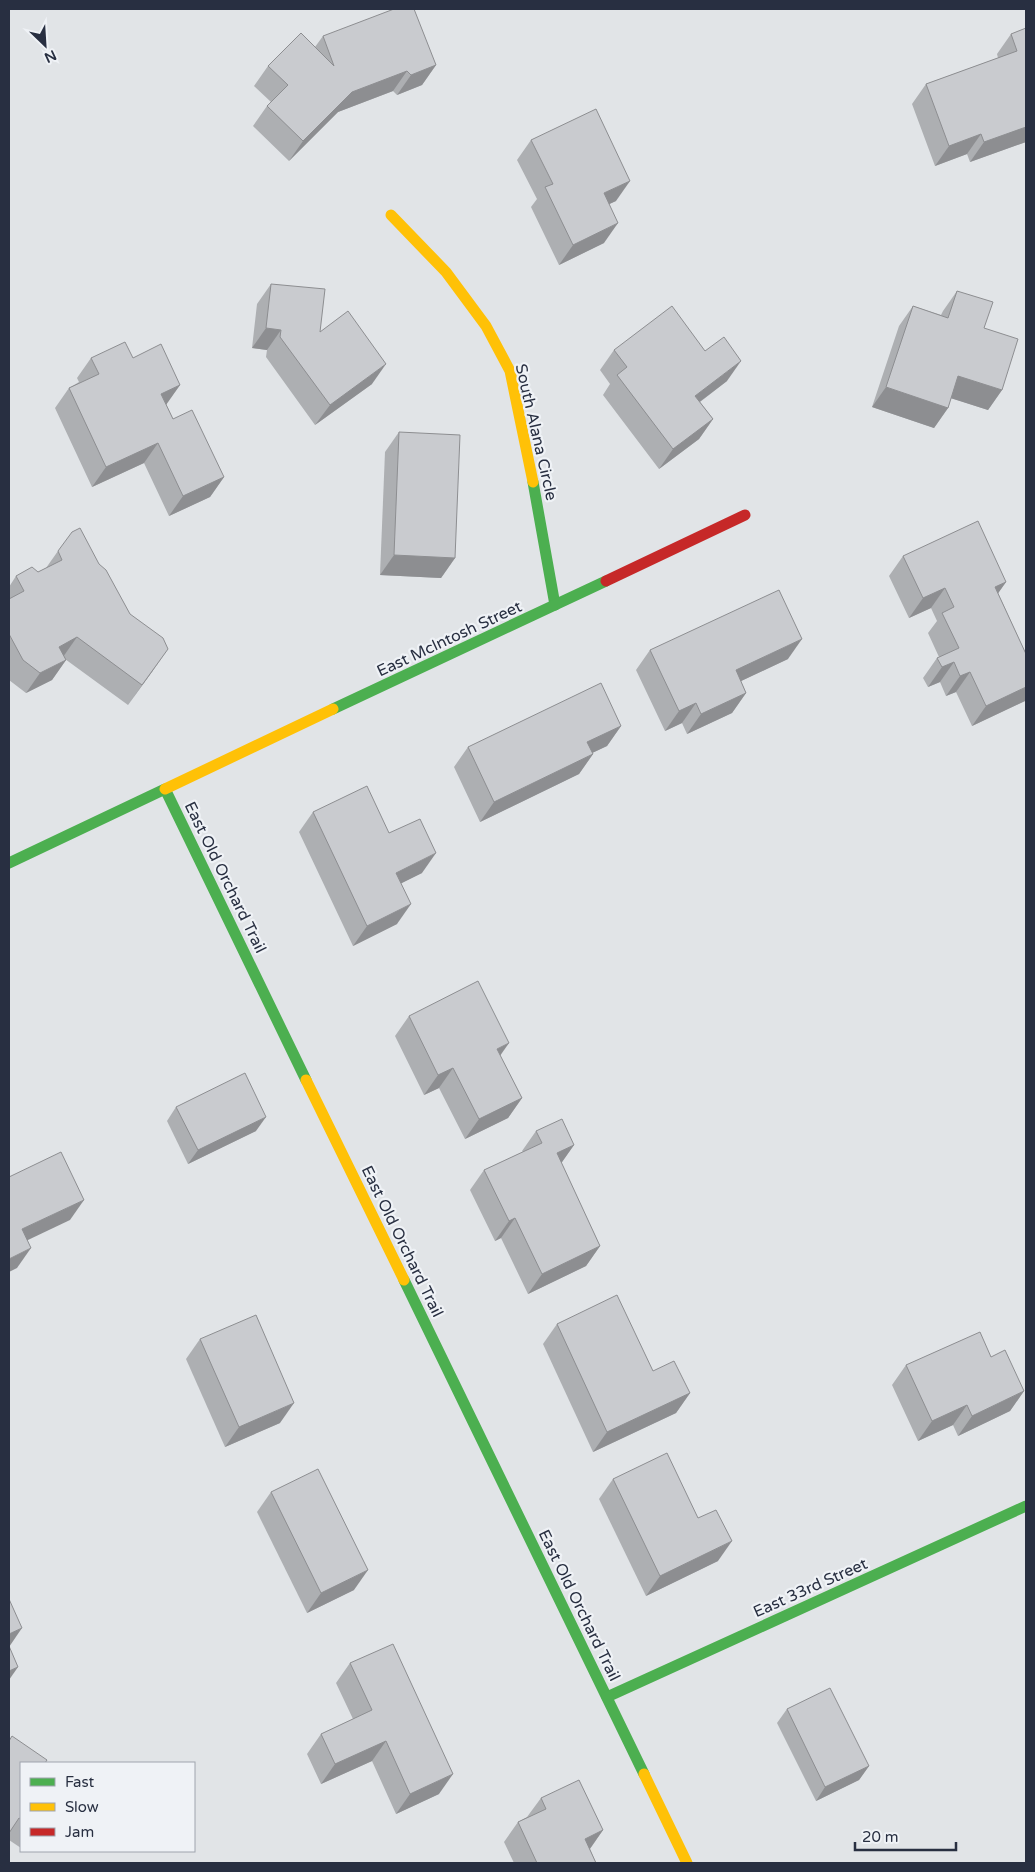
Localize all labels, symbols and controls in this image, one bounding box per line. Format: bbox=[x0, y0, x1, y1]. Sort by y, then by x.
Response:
north arrow bbox=[20, 20, 70, 70]
text: N bbox=[42, 46, 59, 66]
street label: South Alana Circle bbox=[511, 362, 561, 502]
street label: East McIntosh Street bbox=[374, 597, 525, 681]
street label: East Old Orchard Trail bbox=[180, 798, 270, 956]
street label: East Old Orchard Trail bbox=[357, 1162, 447, 1320]
street label: East Old Orchard Trail bbox=[534, 1526, 624, 1684]
street label: East 33rd Street bbox=[750, 1554, 871, 1622]
legend bbox=[20, 1762, 195, 1852]
text: Fast bbox=[65, 1773, 95, 1791]
text: Slow bbox=[65, 1798, 99, 1816]
scale bar bbox=[855, 1820, 956, 1852]
text: Jam bbox=[65, 1823, 94, 1841]
text: 20 m bbox=[862, 1828, 899, 1846]

